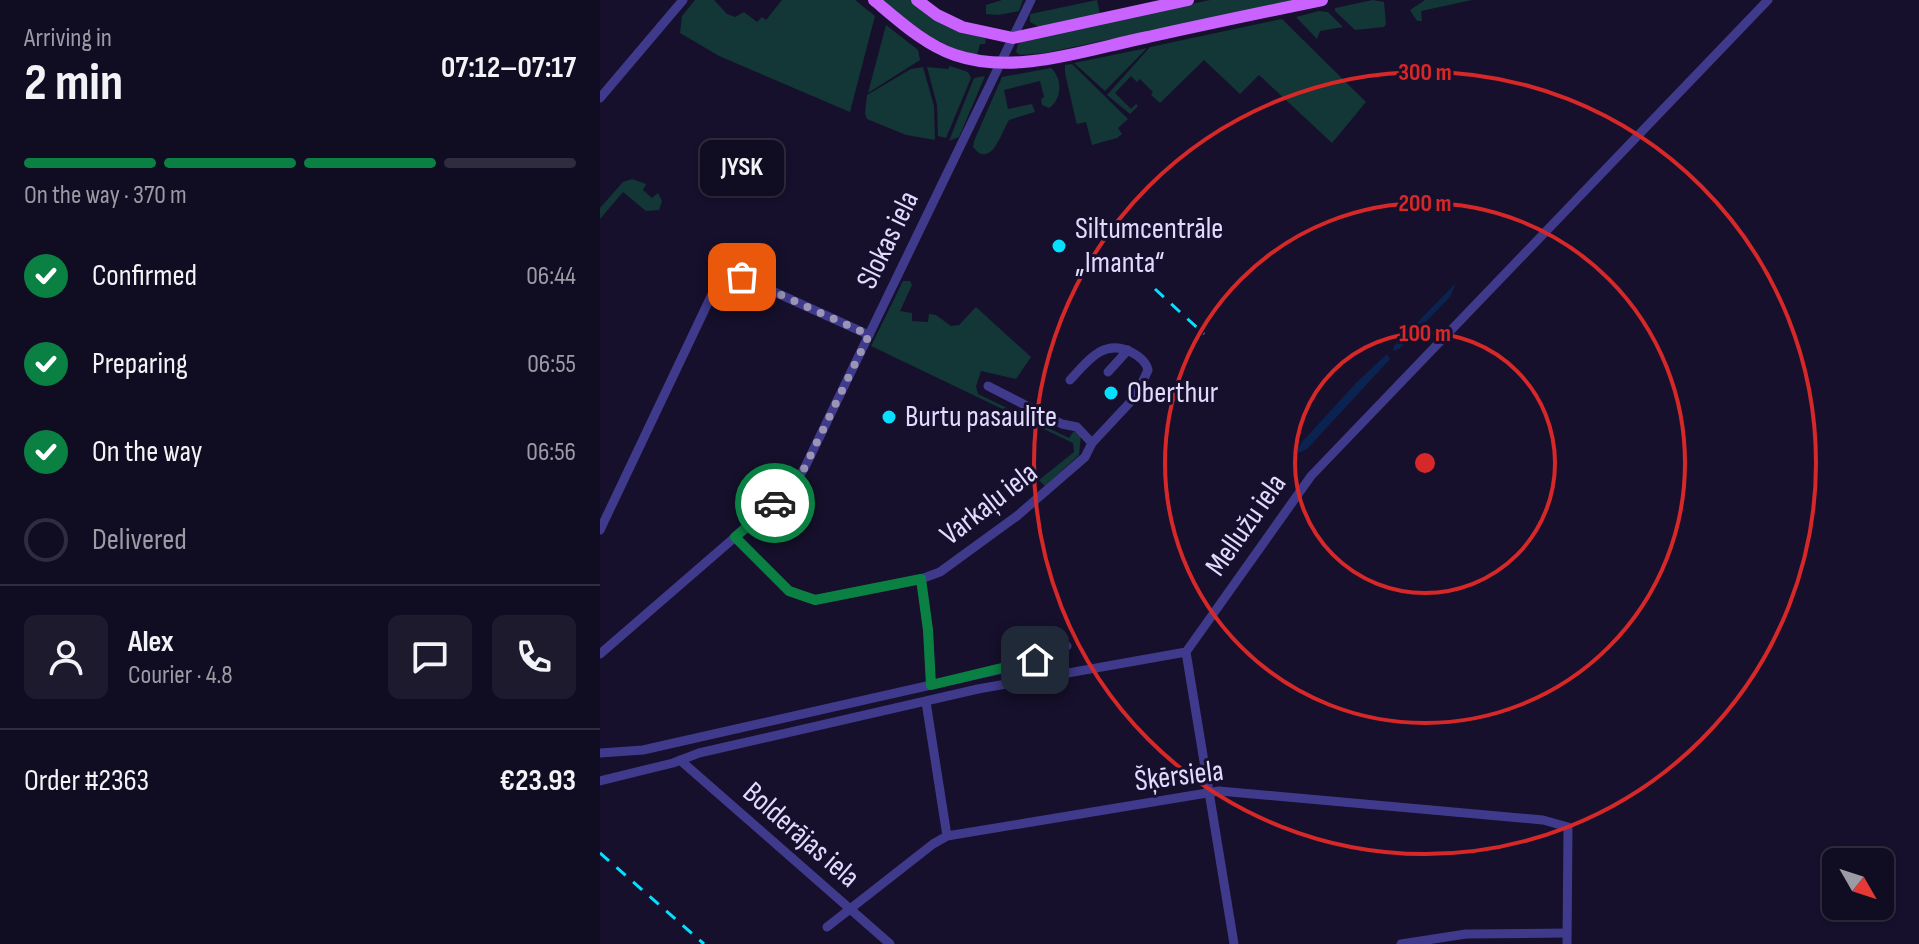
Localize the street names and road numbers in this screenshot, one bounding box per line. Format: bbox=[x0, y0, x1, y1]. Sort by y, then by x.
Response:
street label: Slokas iela bbox=[849, 185, 927, 295]
street label: Varkaļu iela bbox=[933, 455, 1045, 553]
street label: Mellužu iela bbox=[1198, 467, 1294, 583]
street label: Šķērsiela bbox=[1132, 753, 1226, 799]
street label: Bolderājas iela bbox=[735, 775, 867, 895]

